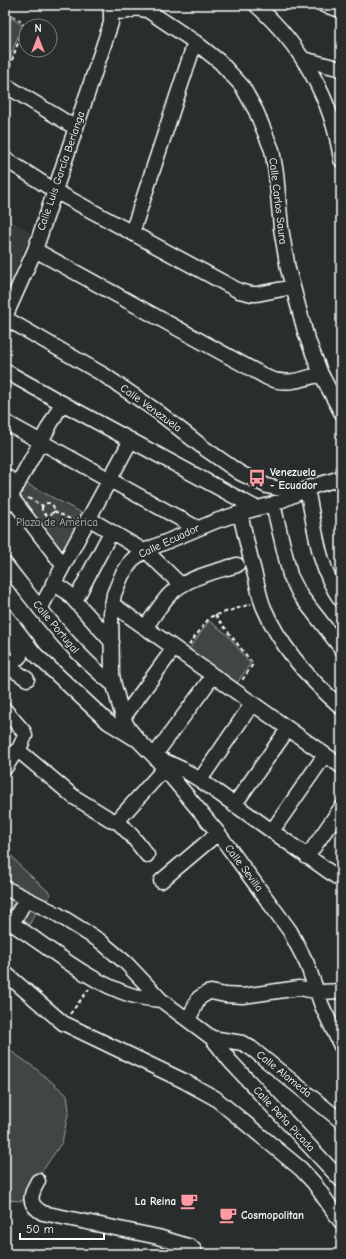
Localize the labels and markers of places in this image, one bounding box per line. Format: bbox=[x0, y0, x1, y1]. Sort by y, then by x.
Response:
place label: Venezuela - Ecuador bbox=[270, 466, 318, 492]
bus stop icon: Venezuela - Ecuador bbox=[247, 468, 267, 488]
cafe icon: La Reina bbox=[179, 1191, 199, 1211]
place label: La Reina bbox=[135, 1195, 176, 1208]
cafe icon: Cosmopolitan bbox=[218, 1205, 238, 1225]
place label: Cosmopolitan bbox=[241, 1209, 304, 1222]

